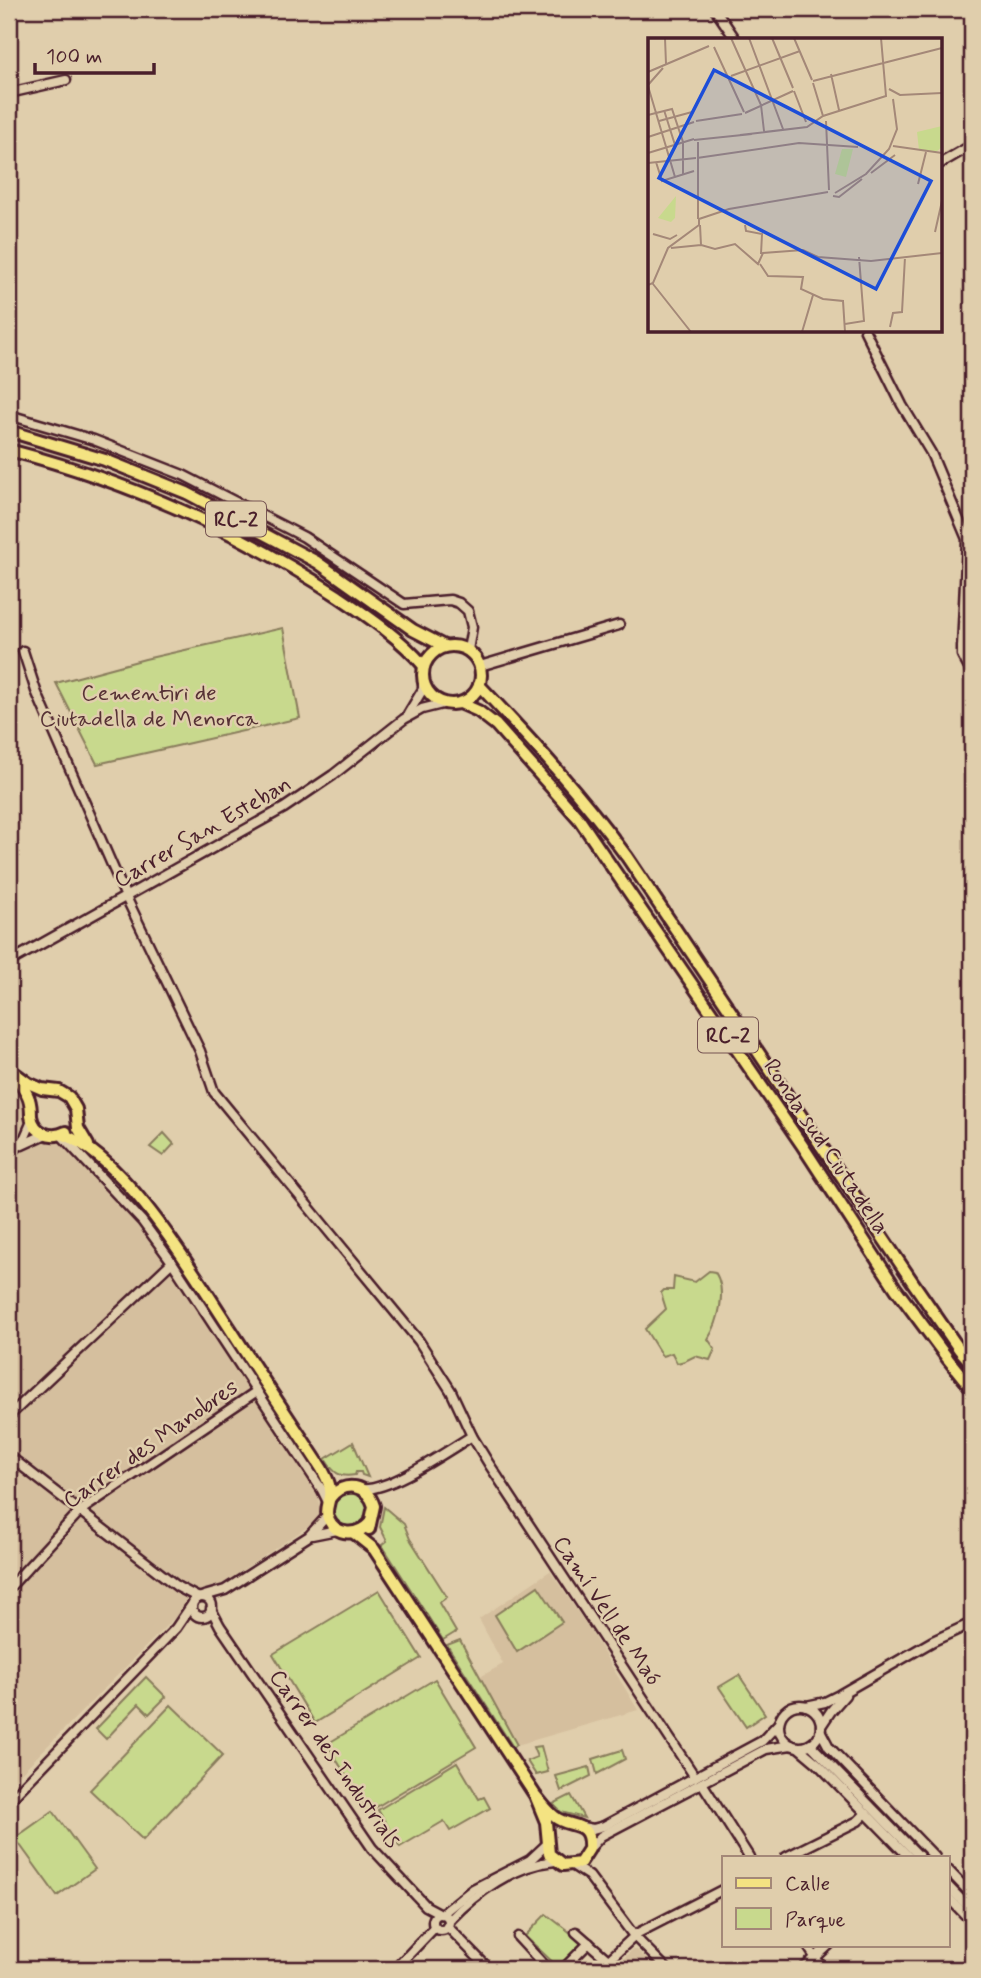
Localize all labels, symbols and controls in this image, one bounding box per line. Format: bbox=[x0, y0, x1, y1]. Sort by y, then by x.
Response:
scale bar bbox=[35, 32, 154, 76]
inset map bbox=[648, 38, 942, 332]
text: 100 m bbox=[46, 43, 102, 71]
road number: RC-2 bbox=[206, 502, 266, 536]
park label: Cementiri de Ciutadella de Menorca bbox=[40, 679, 259, 735]
street label: Carrer San Esteban bbox=[109, 770, 297, 896]
road number: RC-2 bbox=[698, 1018, 758, 1052]
street label: Ronda sud Ciutadella bbox=[755, 1054, 895, 1241]
street label: Carrer des Manobres bbox=[58, 1373, 245, 1516]
street label: Camí Vell de Maó bbox=[545, 1530, 668, 1692]
street label: Carrer des Industrials bbox=[261, 1664, 407, 1854]
legend bbox=[722, 1856, 950, 1946]
text: Calle bbox=[785, 1870, 830, 1898]
text: Parque bbox=[785, 1906, 846, 1934]

